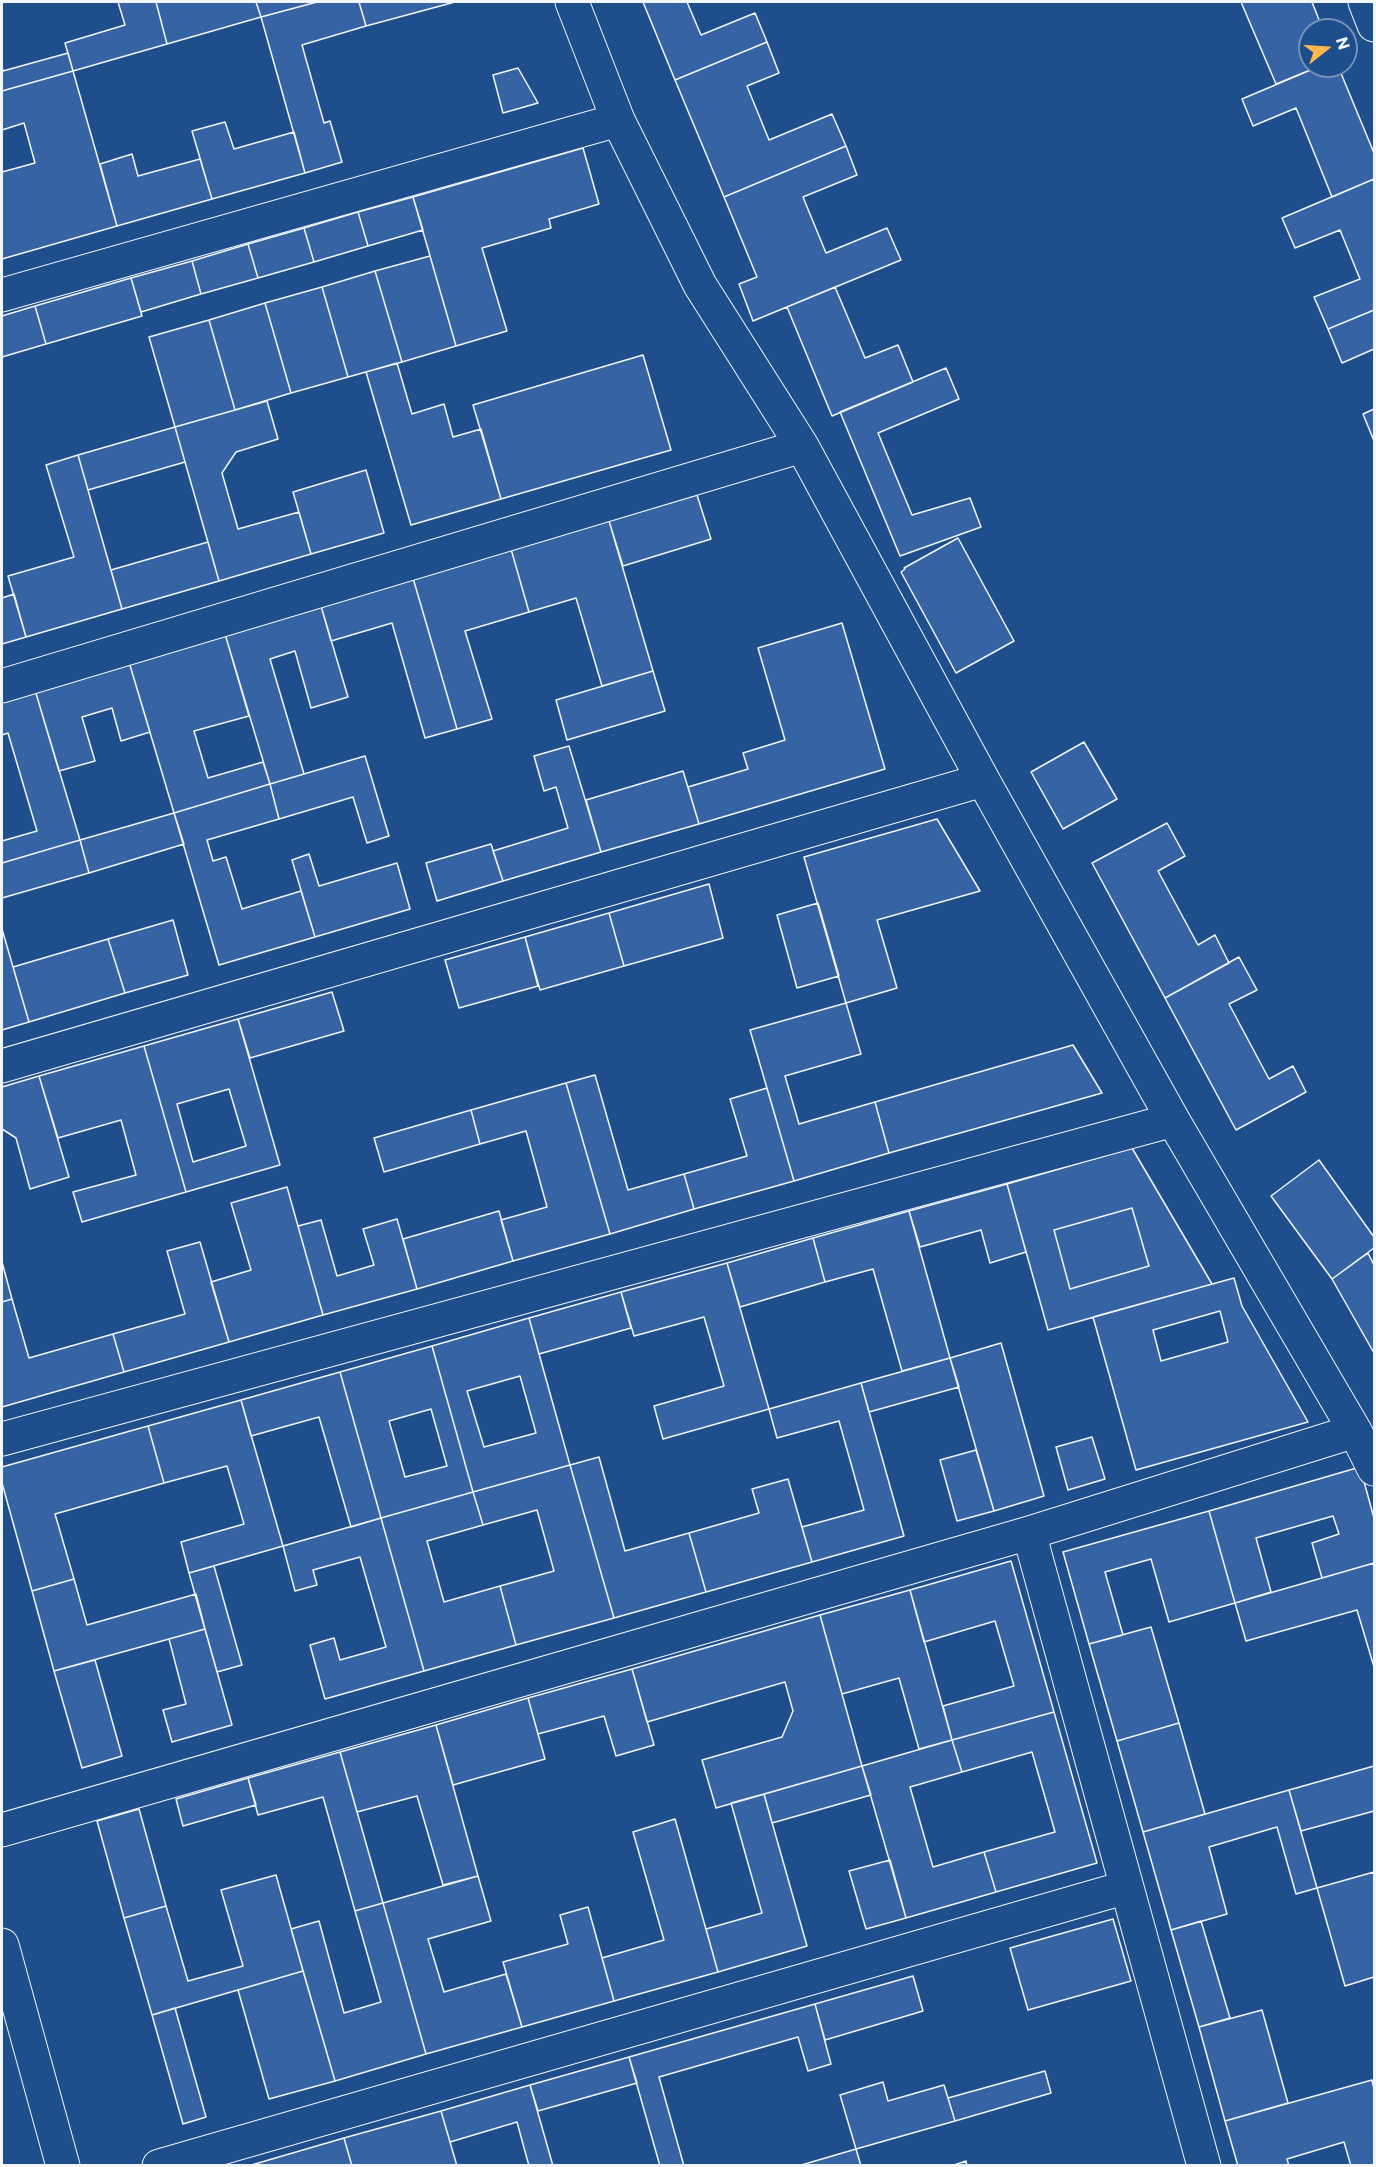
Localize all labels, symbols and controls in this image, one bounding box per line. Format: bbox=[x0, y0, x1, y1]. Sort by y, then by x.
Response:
north arrow bbox=[1298, 18, 1358, 78]
text: N bbox=[1333, 35, 1355, 52]

